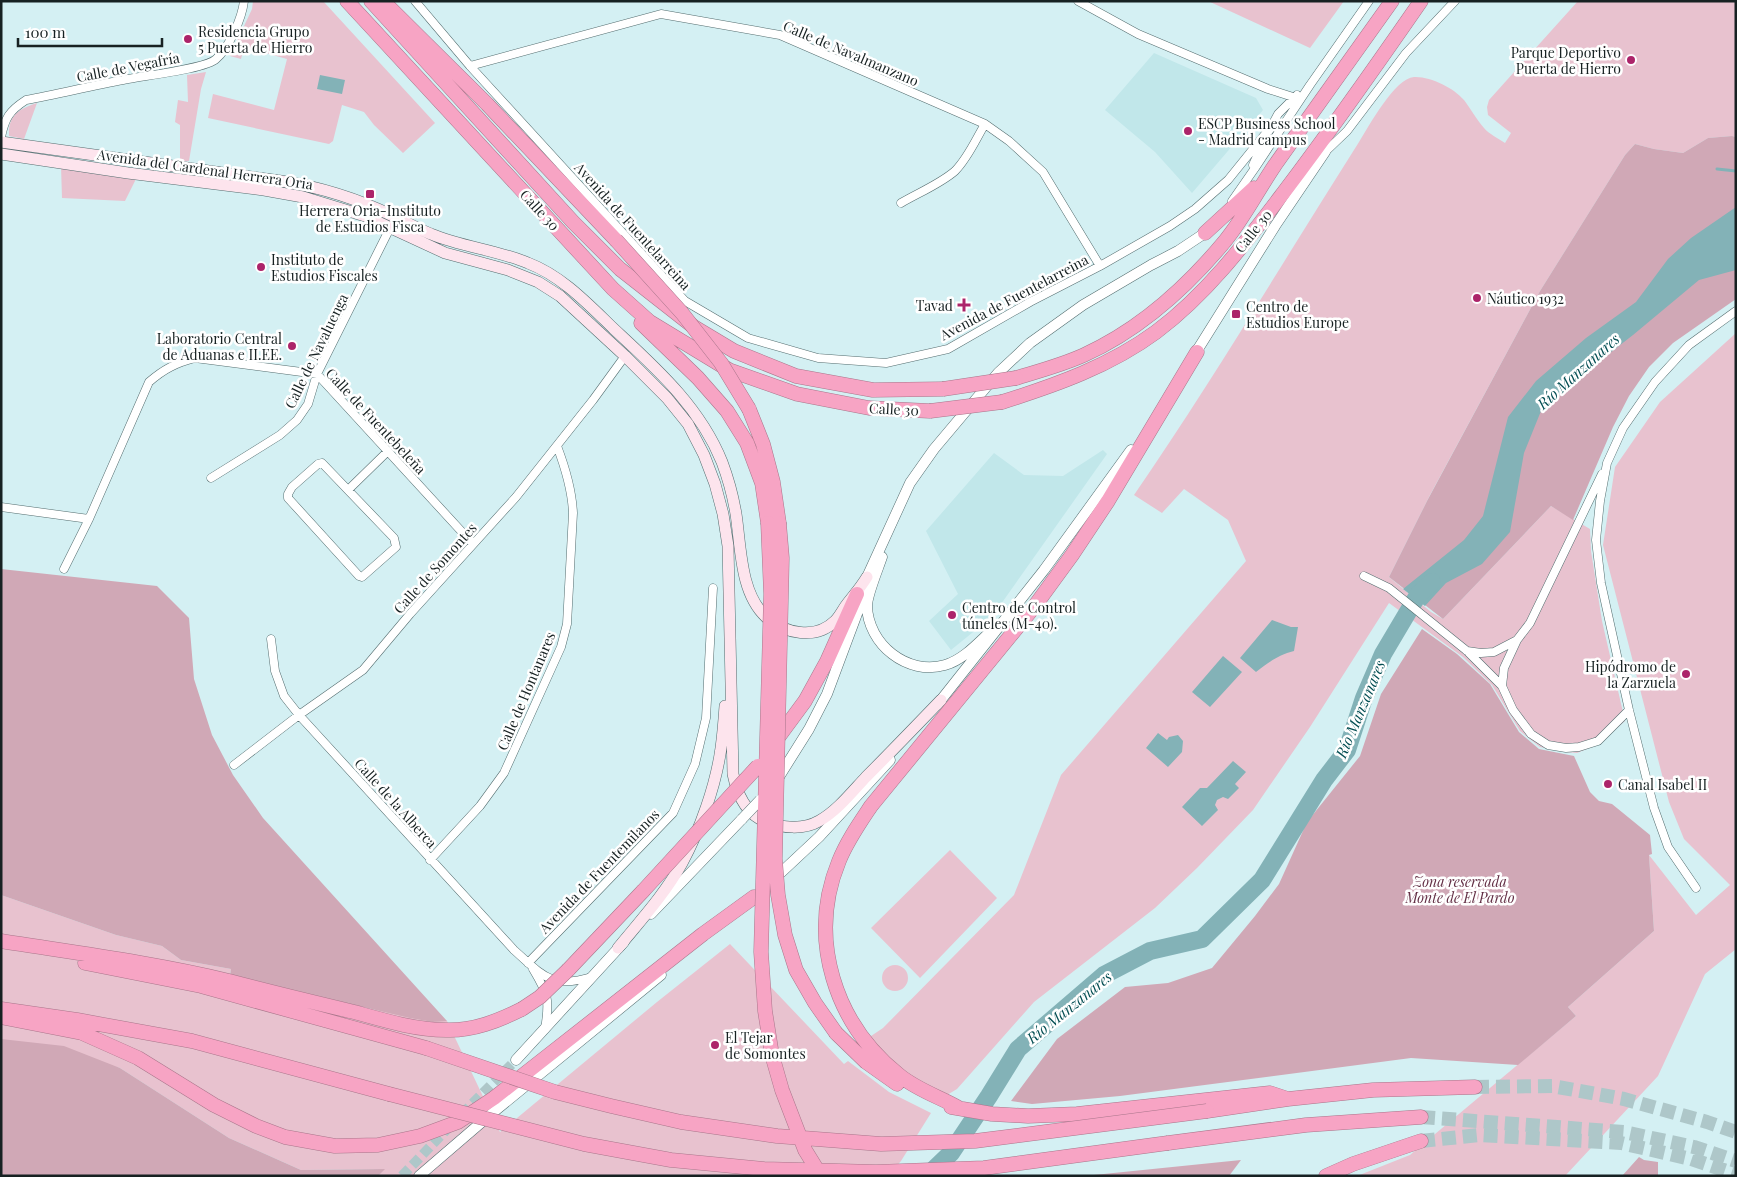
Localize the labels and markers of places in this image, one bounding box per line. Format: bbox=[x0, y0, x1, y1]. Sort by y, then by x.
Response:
place label: Residencia Grupo 5 Puerta de Hierro bbox=[198, 22, 313, 57]
marker: Residencia Grupo 5 Puerta de Hierro bbox=[182, 33, 194, 45]
place label: Parque Deportivo Puerta de Hierro bbox=[1511, 43, 1621, 78]
marker: Parque Deportivo Puerta de Hierro bbox=[1625, 54, 1637, 66]
place label: ESCP Business School - Madrid campus bbox=[1198, 114, 1336, 149]
marker: ESCP Business School - Madrid campus bbox=[1182, 125, 1194, 137]
marker: Herrera Oria-Instituto de Estudios Fisca bbox=[364, 188, 376, 200]
place label: Herrera Oria-Instituto de Estudios Fisca bbox=[299, 201, 441, 236]
place label: Instituto de Estudios Fiscales bbox=[271, 250, 378, 285]
marker: Instituto de Estudios Fiscales bbox=[255, 261, 267, 273]
place label: Náutico 1932 bbox=[1487, 289, 1564, 308]
marker: Náutico 1932 bbox=[1471, 292, 1483, 304]
place label: Tavad bbox=[916, 296, 953, 315]
place label: Centro de Estudios Europe bbox=[1246, 297, 1349, 332]
marker: Tavad bbox=[957, 298, 971, 312]
marker: Centro de Estudios Europe bbox=[1230, 308, 1242, 320]
place label: Laboratorio Central de Aduanas e II.EE. bbox=[157, 329, 282, 364]
marker: Laboratorio Central de Aduanas e II.EE. bbox=[286, 340, 298, 352]
place label: Centro de Control túneles (M-40). bbox=[962, 598, 1076, 633]
marker: Centro de Control túneles (M-40). bbox=[946, 609, 958, 621]
place label: Hipódromo de la Zarzuela bbox=[1585, 657, 1676, 692]
marker: Hipódromo de la Zarzuela bbox=[1680, 668, 1692, 680]
place label: Canal Isabel II bbox=[1618, 775, 1708, 794]
marker: Canal Isabel II bbox=[1602, 778, 1614, 790]
place label: El Tejar de Somontes bbox=[725, 1028, 806, 1063]
marker: El Tejar de Somontes bbox=[709, 1039, 721, 1051]

